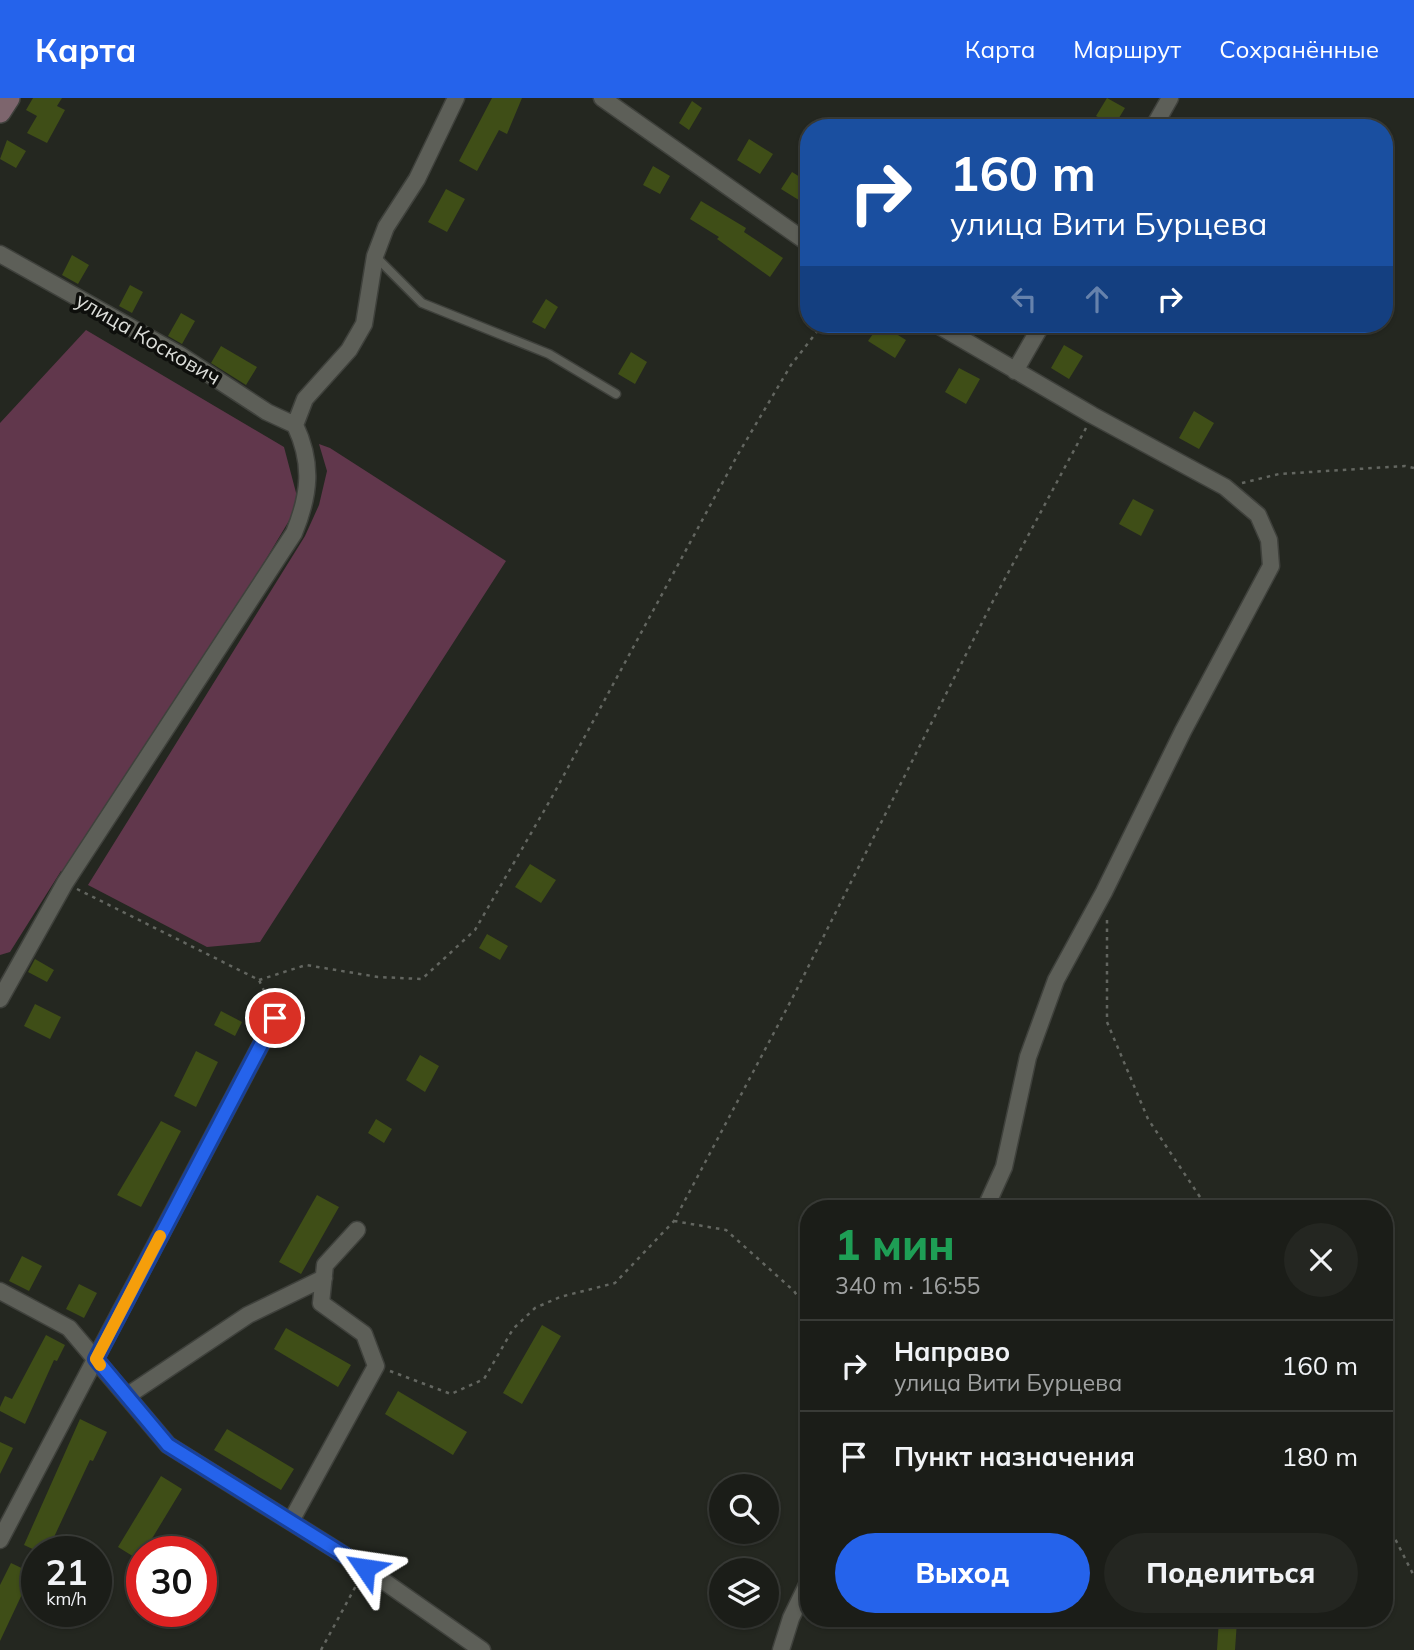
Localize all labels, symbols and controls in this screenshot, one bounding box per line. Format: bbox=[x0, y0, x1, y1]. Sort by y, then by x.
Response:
text: Карта bbox=[35, 29, 137, 70]
text: Карта bbox=[965, 34, 1035, 64]
text: Маршрут bbox=[1073, 34, 1181, 64]
text: Сохранённые bbox=[1219, 34, 1379, 64]
text: 160 m bbox=[950, 142, 1096, 203]
icon: right bbox=[835, 147, 926, 238]
text: улица Вити Бурцева bbox=[950, 203, 1268, 243]
icon: left bbox=[1005, 280, 1043, 318]
icon: ahead bbox=[1078, 280, 1116, 318]
icon: right bbox=[1151, 280, 1189, 318]
street label: улица Коскович bbox=[72, 286, 225, 390]
pin bbox=[245, 988, 305, 1048]
icon: arrive bbox=[256, 999, 294, 1037]
text: 1 мин bbox=[835, 1218, 955, 1271]
button: close bbox=[1284, 1223, 1358, 1297]
text: 340 m · 16:55 bbox=[835, 1271, 980, 1300]
text: Направо bbox=[894, 1335, 1010, 1368]
icon: right bbox=[835, 1347, 873, 1385]
text: 160 m bbox=[1282, 1349, 1358, 1382]
text: улица Вити Бурцева bbox=[894, 1368, 1122, 1397]
icon: arrive bbox=[835, 1438, 873, 1476]
text: Пункт назначения bbox=[894, 1440, 1135, 1473]
text: 180 m bbox=[1282, 1440, 1358, 1473]
map controls bbox=[709, 1474, 779, 1628]
button: search bbox=[709, 1474, 779, 1544]
position arrow bbox=[328, 1531, 402, 1605]
button: Выход bbox=[835, 1533, 1090, 1613]
button: Поделиться bbox=[1104, 1533, 1358, 1613]
speed limit sign: 30 bbox=[126, 1536, 217, 1627]
text: 21 bbox=[45, 1550, 88, 1594]
button: layers bbox=[709, 1558, 779, 1628]
text: km/h bbox=[46, 1587, 87, 1610]

